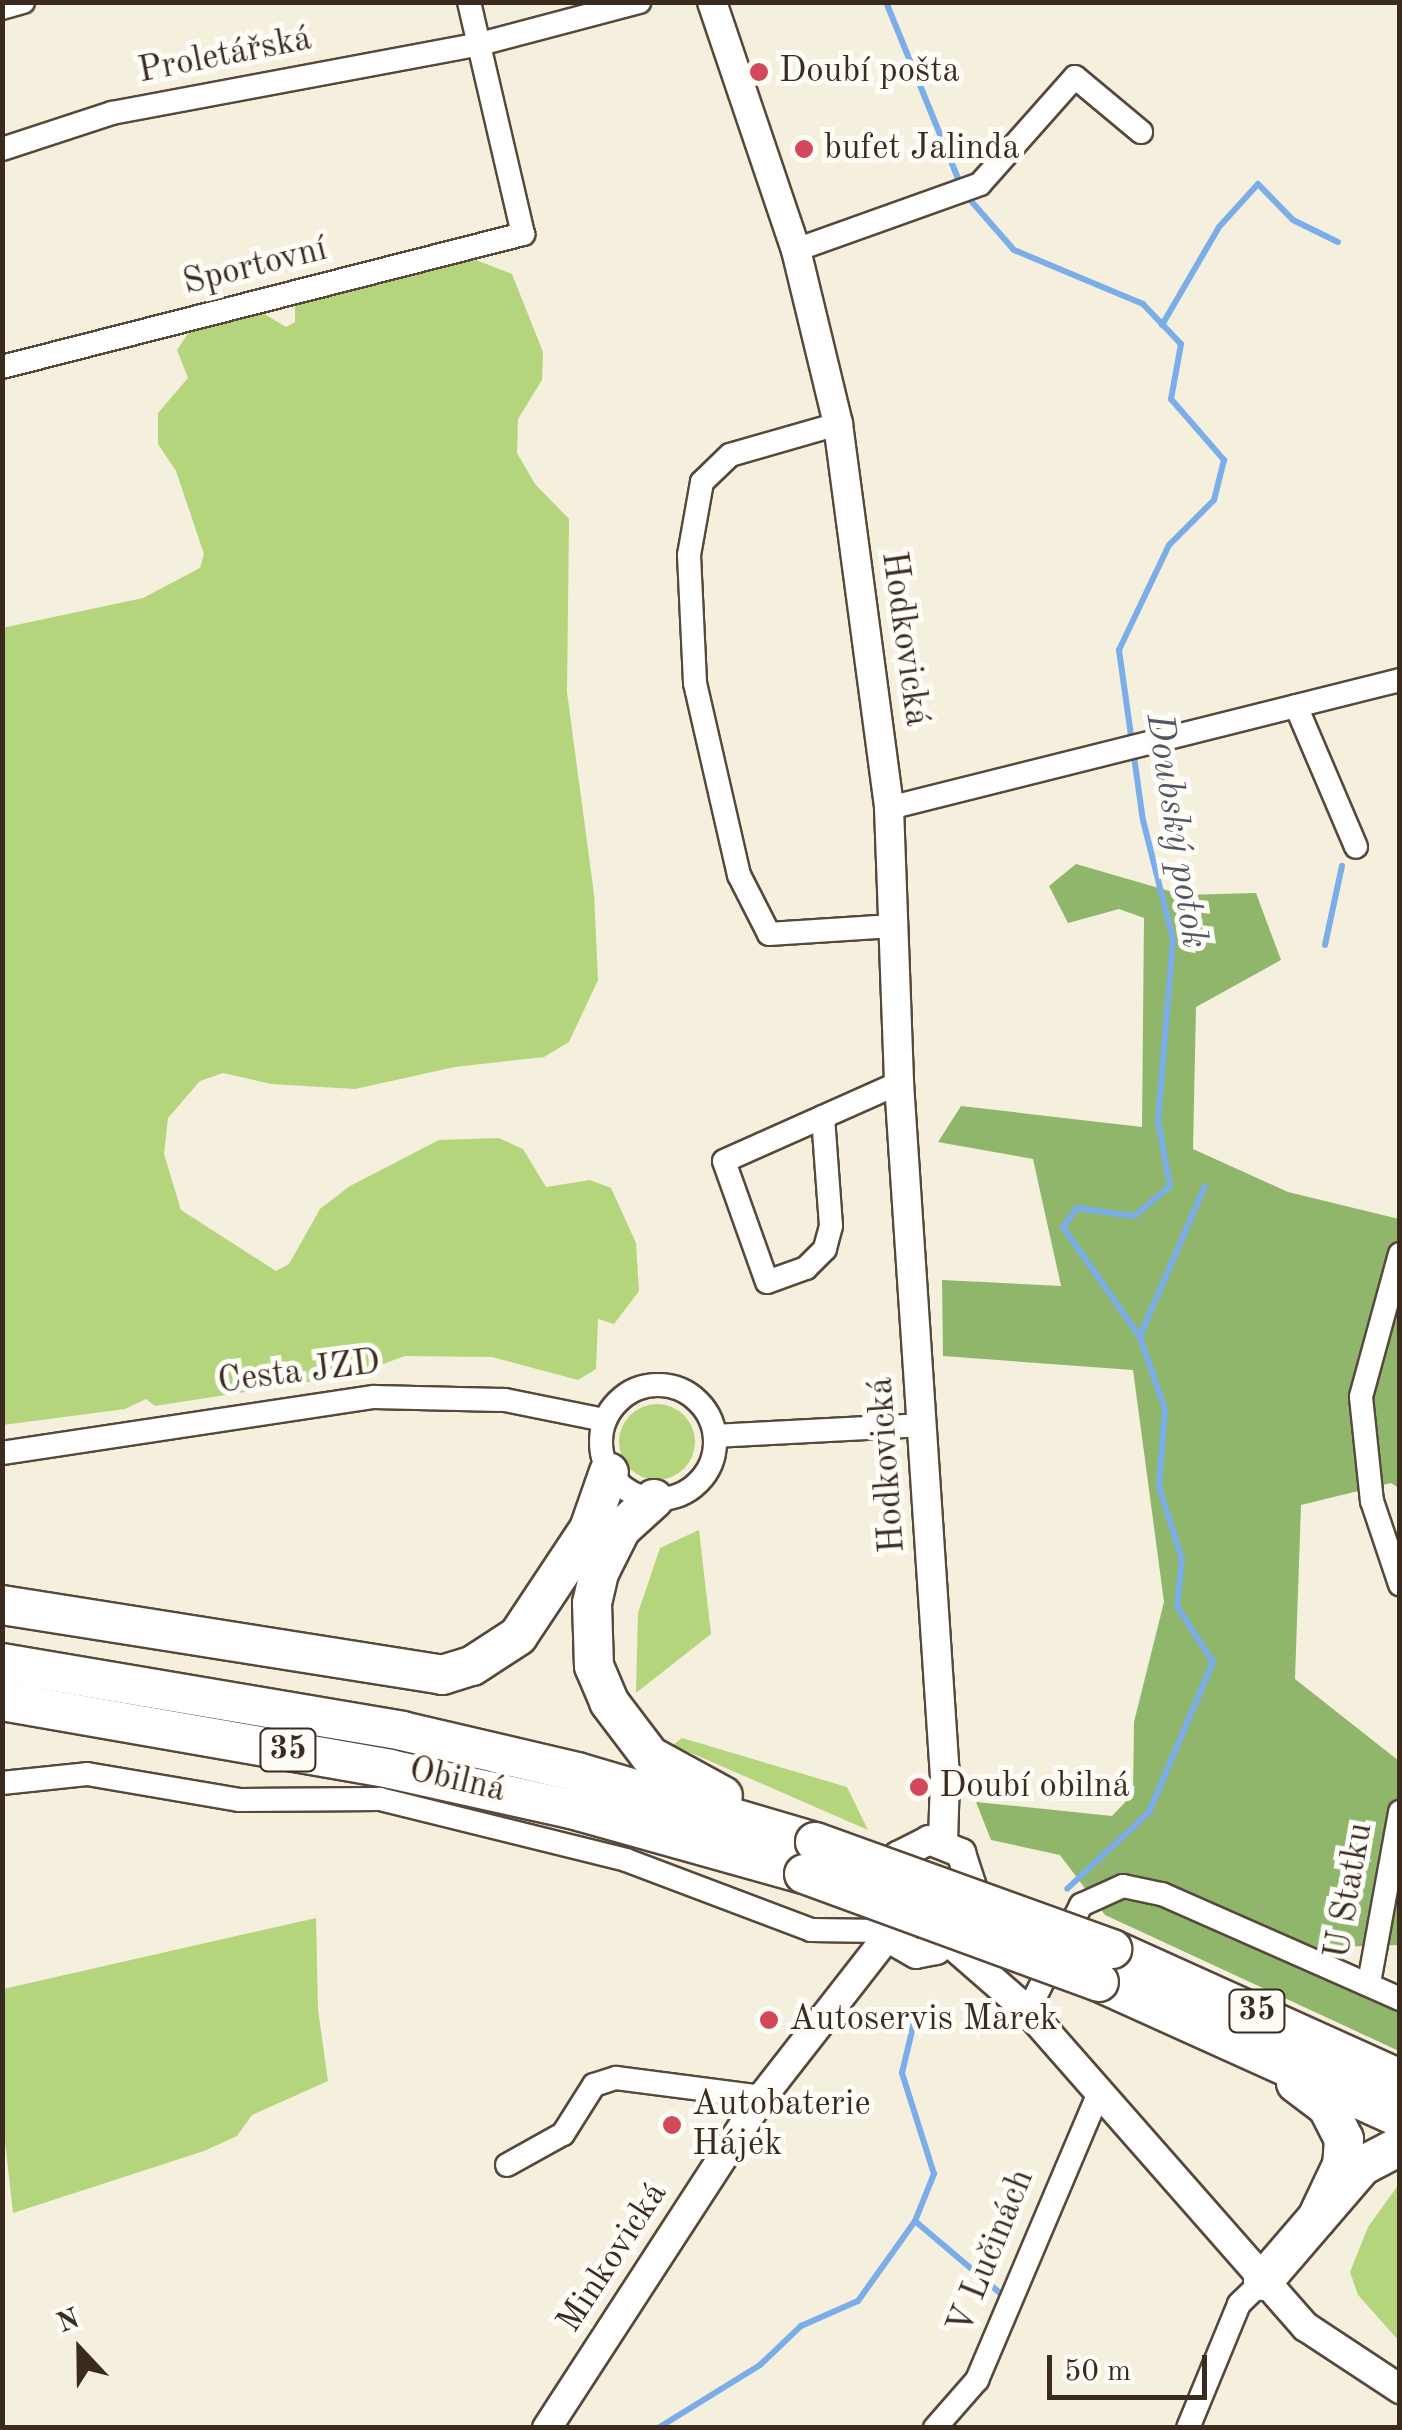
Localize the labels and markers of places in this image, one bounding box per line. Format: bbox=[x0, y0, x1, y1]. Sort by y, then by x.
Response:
place label: Doubí pošta bbox=[779, 51, 960, 93]
marker: Doubí pošta bbox=[748, 61, 770, 83]
place label: bufet Jalinda bbox=[824, 128, 1020, 170]
marker: bufet Jalinda bbox=[793, 138, 815, 160]
place label: Doubí obilná bbox=[939, 1766, 1130, 1808]
marker: Doubí obilná bbox=[908, 1776, 930, 1798]
place label: Autoservis Marek bbox=[789, 1999, 1058, 2041]
marker: Autoservis Marek bbox=[758, 2009, 780, 2031]
place label: Autobaterie Hájek bbox=[692, 2084, 870, 2166]
marker: Autobaterie Hájek bbox=[661, 2114, 683, 2136]

